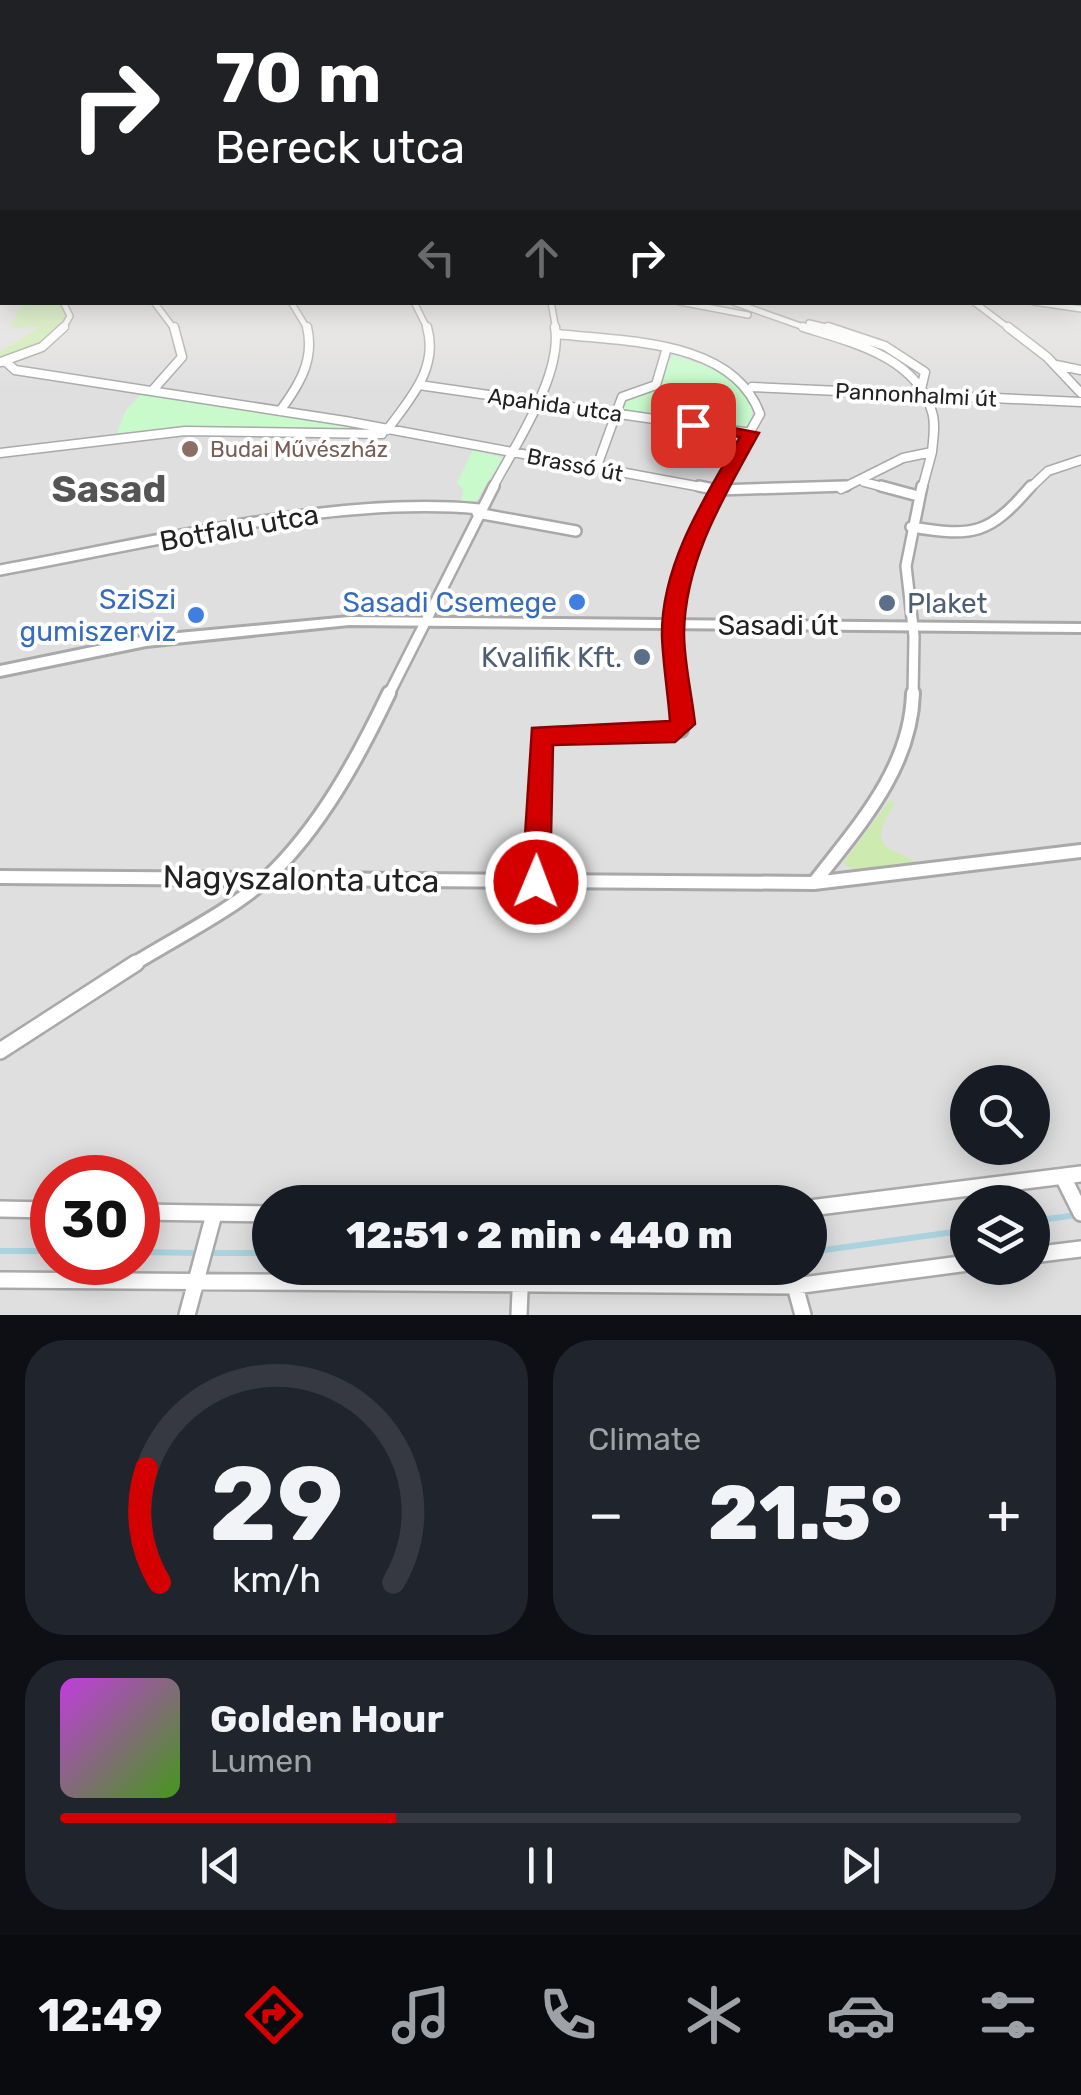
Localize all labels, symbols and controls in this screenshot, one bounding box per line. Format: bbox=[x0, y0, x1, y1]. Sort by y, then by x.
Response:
text: 70 m bbox=[215, 37, 382, 120]
icon: right bbox=[50, 40, 180, 170]
text: Bereck utca bbox=[215, 121, 465, 174]
icon: left bbox=[409, 230, 464, 285]
icon: ahead bbox=[514, 230, 569, 285]
icon: right bbox=[619, 230, 674, 285]
street label: Pannonhalmi út bbox=[835, 377, 998, 413]
street label: Apahida utca bbox=[486, 382, 624, 428]
pin bbox=[651, 383, 736, 468]
icon: arrive bbox=[666, 398, 721, 453]
place label: Budai Művészház bbox=[210, 436, 388, 463]
marker: Budai Művészház bbox=[179, 438, 201, 460]
street label: Brassó út bbox=[525, 442, 626, 488]
district label: Sasad bbox=[51, 466, 167, 512]
street label: Botfalu utca bbox=[157, 498, 321, 558]
place label: SziSzi gumiszerviz bbox=[20, 583, 176, 648]
place label: Sasadi Csemege bbox=[343, 586, 557, 619]
place label: Plaket bbox=[907, 587, 988, 620]
marker: Sasadi Csemege bbox=[566, 591, 588, 613]
marker: Plaket bbox=[876, 592, 898, 614]
marker: SziSzi gumiszerviz bbox=[185, 604, 207, 626]
street label: Sasadi út bbox=[718, 609, 838, 642]
place label: Kvalifik Kft. bbox=[481, 641, 622, 674]
marker: Kvalifik Kft. bbox=[631, 646, 653, 668]
position arrow bbox=[484, 830, 588, 934]
street label: Nagyszalonta utca bbox=[162, 858, 440, 900]
map controls bbox=[950, 1065, 1050, 1285]
button: search bbox=[950, 1065, 1050, 1165]
speed limit sign: 30 bbox=[30, 1155, 160, 1285]
button: layers bbox=[950, 1185, 1050, 1285]
text: 12:51 · 2 min · 440 m bbox=[346, 1212, 733, 1258]
text: Climate bbox=[588, 1420, 701, 1458]
text: 29 bbox=[209, 1443, 344, 1566]
text: 21.5° bbox=[708, 1469, 902, 1558]
text: − bbox=[588, 1482, 624, 1547]
text: + bbox=[987, 1482, 1021, 1547]
text: km/h bbox=[232, 1559, 321, 1601]
text: Golden Hour bbox=[210, 1696, 444, 1742]
text: Lumen bbox=[210, 1742, 313, 1780]
icon: previous bbox=[193, 1838, 248, 1893]
icon: pause bbox=[513, 1838, 568, 1893]
icon: next bbox=[833, 1838, 888, 1893]
icon: directions bbox=[239, 1980, 309, 2050]
icon: music bbox=[386, 1980, 456, 2050]
icon: phone bbox=[533, 1980, 603, 2050]
icon: climate bbox=[679, 1980, 749, 2050]
icon: car bbox=[826, 1980, 896, 2050]
icon: filters bbox=[973, 1980, 1043, 2050]
text: 12:49 bbox=[38, 1989, 163, 2042]

